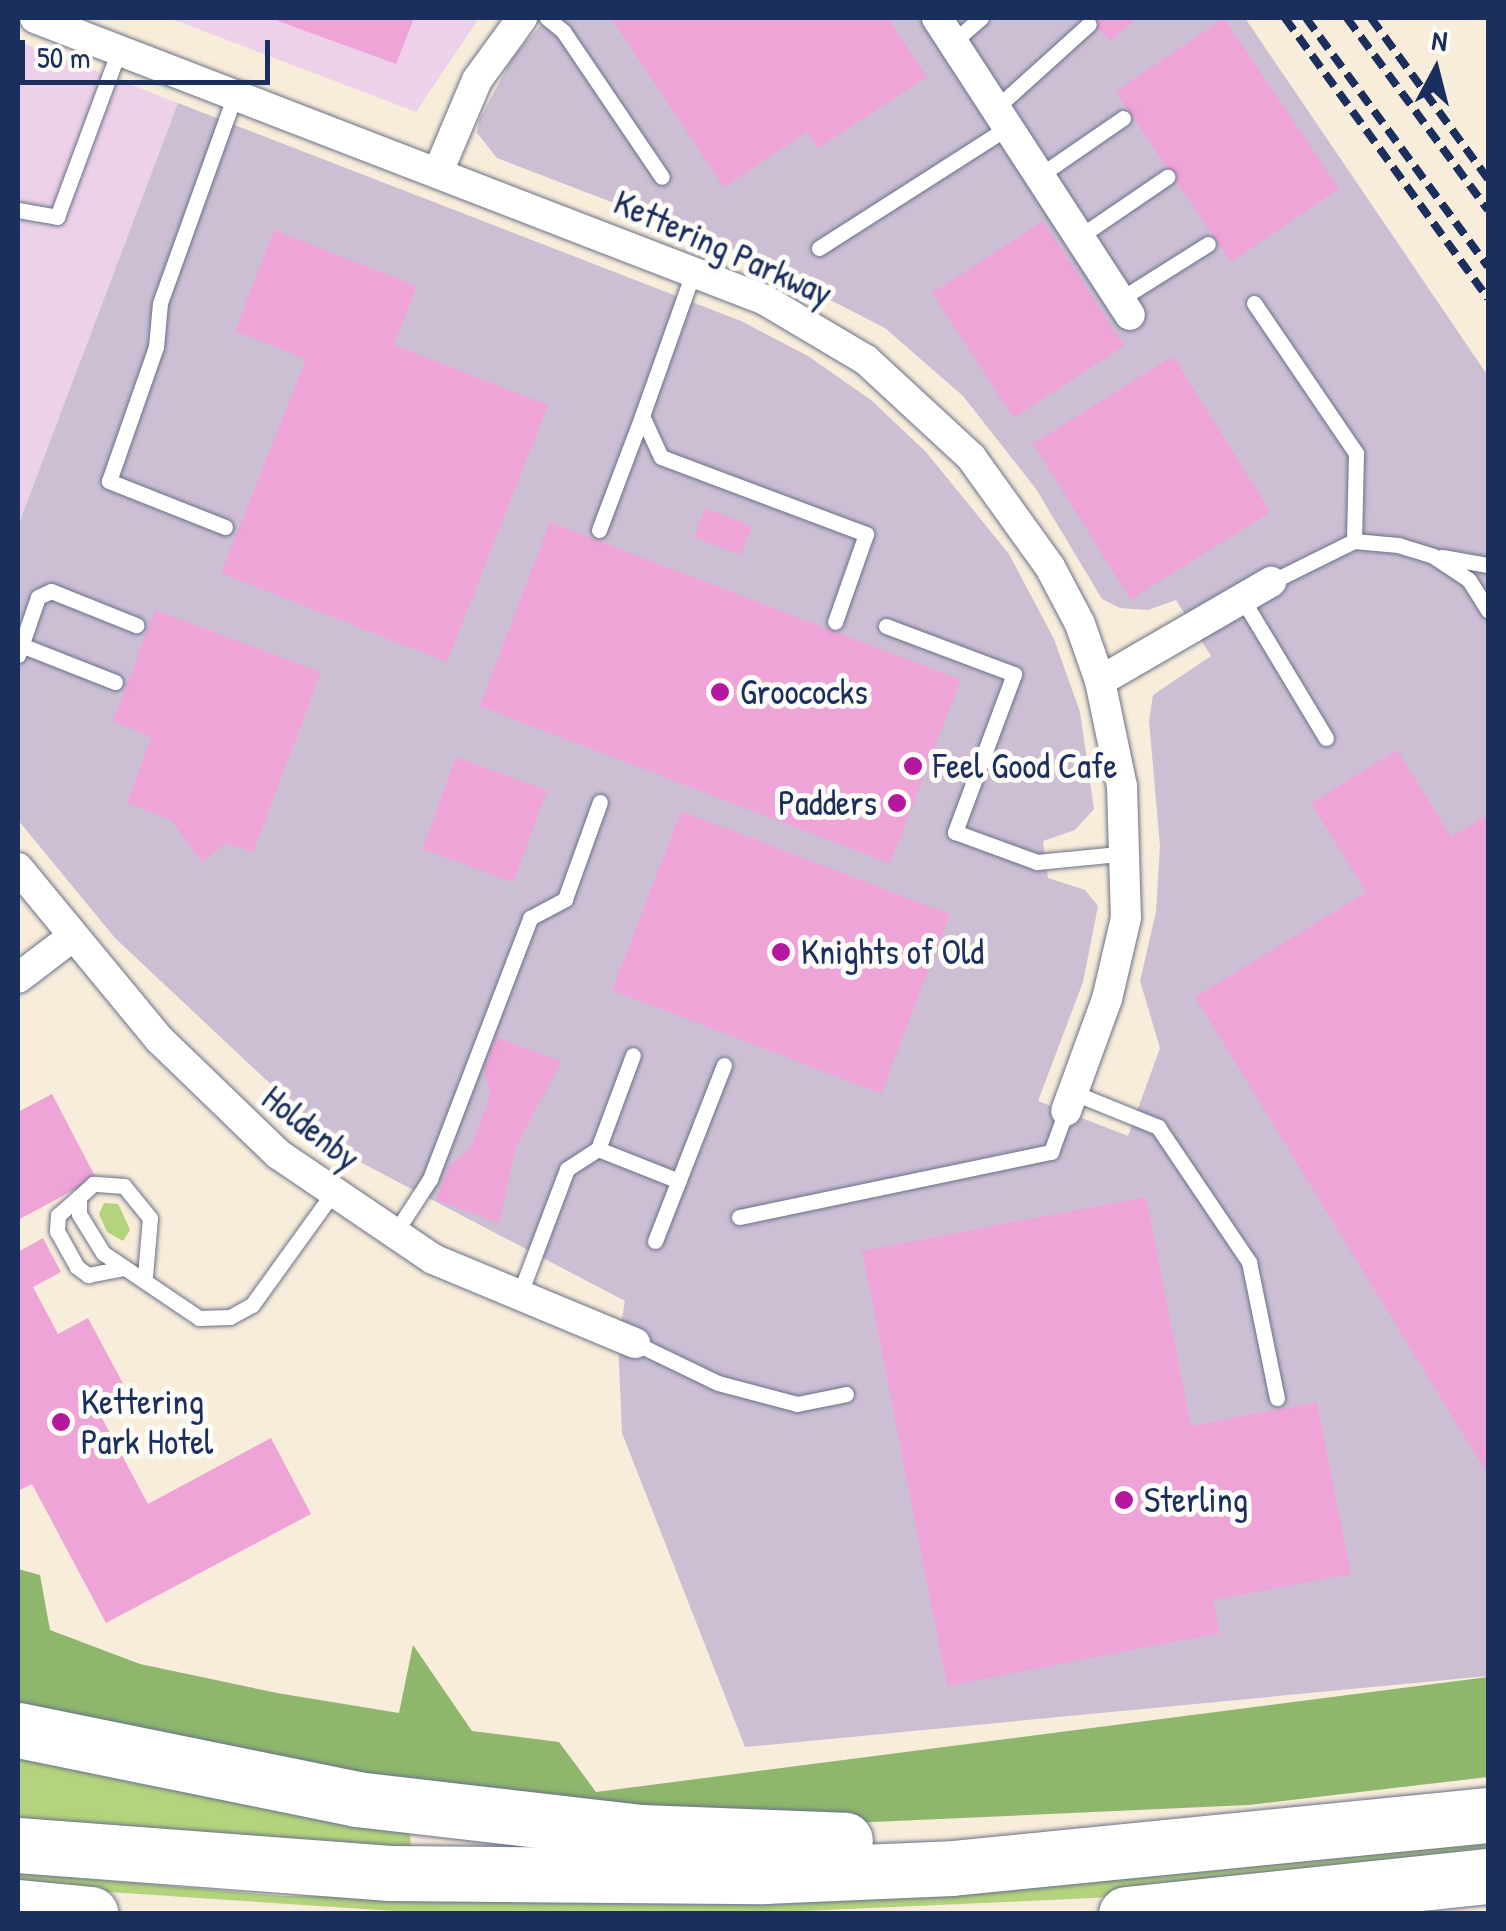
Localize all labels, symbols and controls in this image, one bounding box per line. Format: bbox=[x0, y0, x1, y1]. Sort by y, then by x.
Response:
scale bar bbox=[25, 20, 275, 82]
north arrow bbox=[1386, 20, 1486, 120]
text: N bbox=[1430, 20, 1449, 60]
text: 50 m bbox=[37, 37, 90, 77]
street label: Kettering Parkway bbox=[607, 181, 839, 315]
place label: Groococks bbox=[740, 671, 868, 713]
marker: Groococks bbox=[709, 681, 731, 703]
place label: Feel Good Cafe bbox=[933, 745, 1117, 787]
marker: Feel Good Cafe bbox=[902, 755, 924, 777]
place label: Padders bbox=[778, 782, 877, 824]
marker: Padders bbox=[886, 792, 908, 814]
place label: Knights of Old bbox=[801, 931, 984, 973]
marker: Knights of Old bbox=[770, 941, 792, 963]
street label: Holdenby bbox=[254, 1077, 368, 1179]
place label: Kettering Park Hotel bbox=[81, 1381, 213, 1463]
marker: Kettering Park Hotel bbox=[50, 1411, 72, 1433]
place label: Sterling bbox=[1144, 1479, 1248, 1521]
marker: Sterling bbox=[1113, 1489, 1135, 1511]

